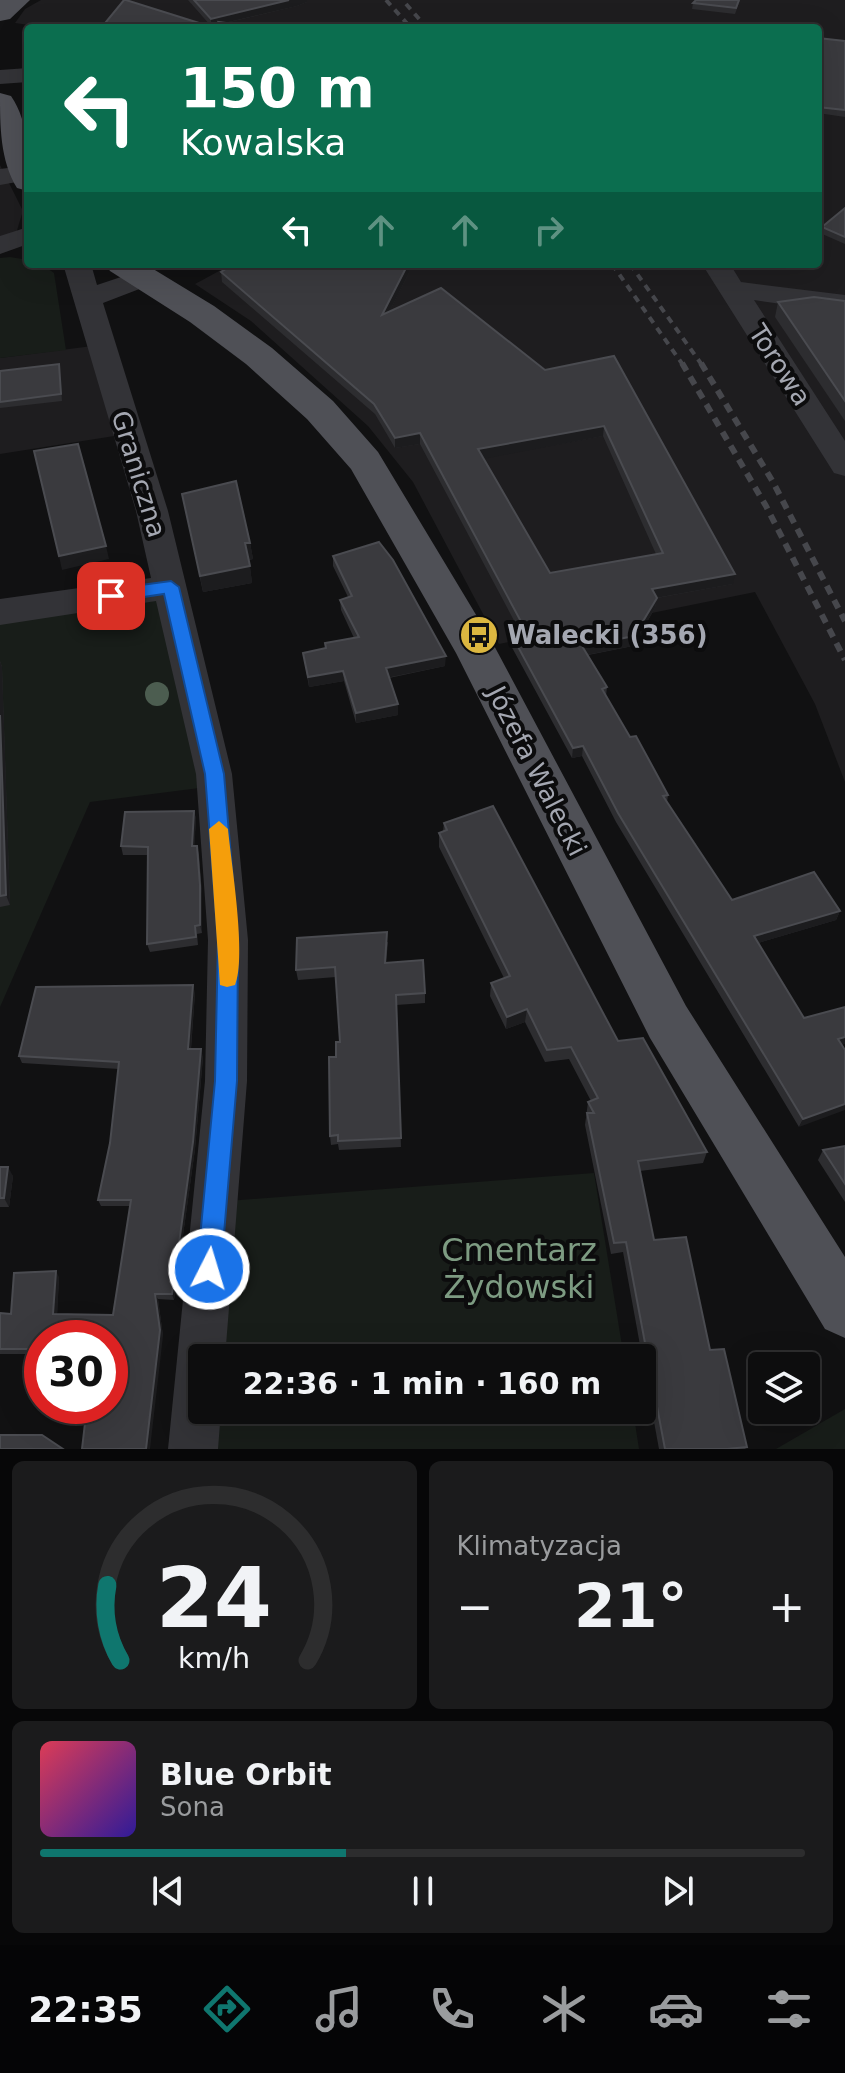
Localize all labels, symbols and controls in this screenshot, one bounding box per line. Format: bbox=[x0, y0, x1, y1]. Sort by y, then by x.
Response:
text: 150 m bbox=[180, 55, 375, 120]
icon: left bbox=[48, 56, 152, 160]
text: Kowalska bbox=[180, 122, 346, 163]
icon: left bbox=[275, 208, 319, 252]
icon: ahead bbox=[359, 208, 403, 252]
icon: ahead bbox=[443, 208, 487, 252]
icon: right bbox=[527, 208, 571, 252]
street label: Torowa bbox=[742, 318, 817, 411]
street label: Graniczna bbox=[106, 407, 172, 541]
pin bbox=[77, 562, 145, 630]
icon: arrive bbox=[89, 574, 133, 618]
bus stop icon: Walecki (356) bbox=[458, 614, 500, 656]
place label: Walecki (356) bbox=[507, 620, 708, 650]
street label: Józefa Walecki bbox=[480, 679, 593, 861]
position arrow bbox=[167, 1227, 251, 1311]
park label: Cmentarz Żydowski bbox=[441, 1231, 597, 1306]
speed limit sign: 30 bbox=[24, 1320, 128, 1424]
map controls bbox=[748, 1352, 820, 1424]
button: layers bbox=[748, 1352, 820, 1424]
text: 22:36 · 1 min · 160 m bbox=[243, 1366, 601, 1401]
text: Klimatyzacja bbox=[457, 1531, 622, 1561]
text: 24 bbox=[156, 1550, 272, 1647]
text: 21° bbox=[574, 1571, 688, 1641]
text: − bbox=[457, 1581, 493, 1632]
text: + bbox=[768, 1581, 805, 1632]
text: km/h bbox=[178, 1641, 250, 1675]
text: Blue Orbit bbox=[160, 1757, 332, 1792]
text: Sona bbox=[160, 1792, 225, 1822]
icon: previous bbox=[146, 1869, 190, 1913]
icon: pause bbox=[401, 1869, 445, 1913]
icon: next bbox=[656, 1869, 700, 1913]
icon: directions bbox=[199, 1981, 255, 2037]
icon: music bbox=[311, 1981, 367, 2037]
icon: phone bbox=[424, 1981, 480, 2037]
icon: climate bbox=[536, 1981, 592, 2037]
icon: car bbox=[648, 1981, 704, 2037]
icon: filters bbox=[761, 1981, 817, 2037]
text: 22:35 bbox=[28, 1989, 143, 2030]

